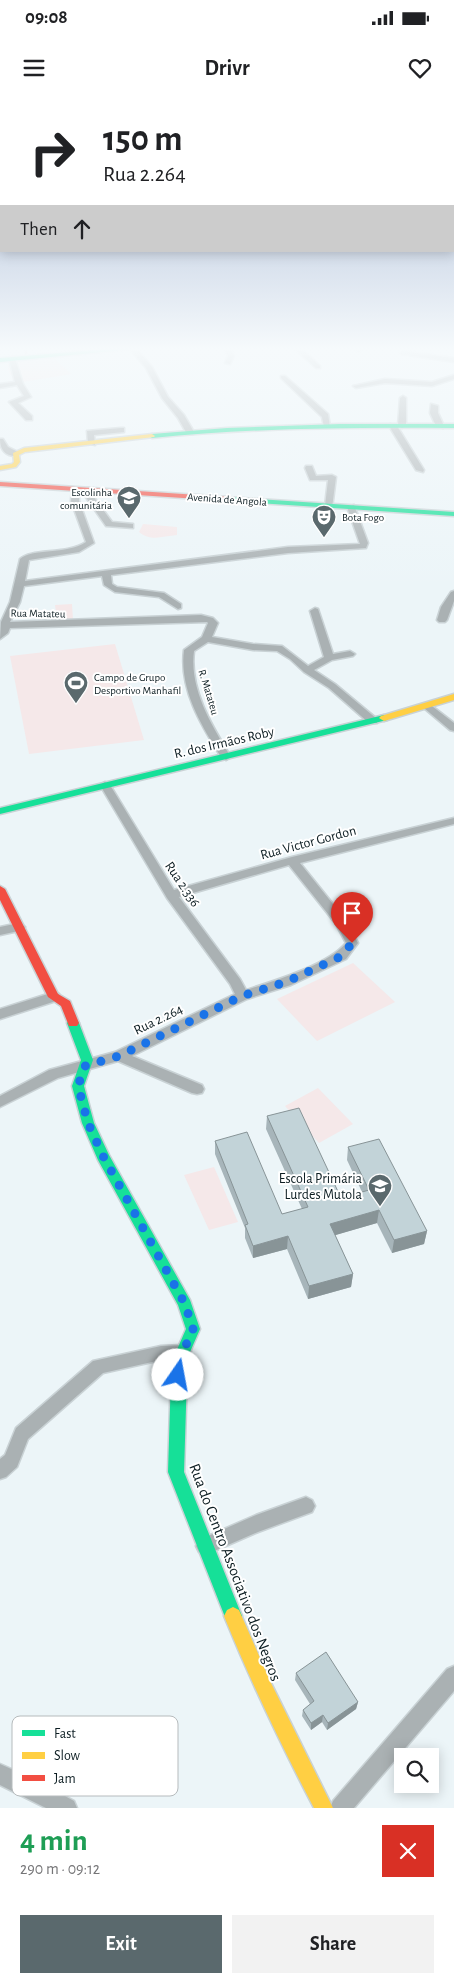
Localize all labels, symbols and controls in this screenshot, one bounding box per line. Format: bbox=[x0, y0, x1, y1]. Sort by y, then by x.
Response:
text: 09:08 bbox=[25, 8, 68, 27]
icon: menu bbox=[20, 54, 48, 82]
icon: heart bbox=[406, 54, 434, 82]
text: Drivr bbox=[204, 57, 250, 79]
icon: right bbox=[20, 120, 85, 185]
text: 150 m bbox=[103, 122, 183, 157]
text: Rua 2.264 bbox=[103, 163, 186, 185]
icon: ahead bbox=[68, 215, 96, 243]
text: Then bbox=[20, 220, 58, 239]
school or university icon: Escolinha comunitária bbox=[116, 485, 142, 519]
place label: Escolinha comunitária bbox=[60, 487, 112, 511]
street label: Avenida de Angola bbox=[187, 491, 267, 508]
theatre icon: Bota Fogo bbox=[311, 504, 337, 538]
place label: Bota Fogo bbox=[342, 512, 384, 523]
street label: Rua Matateu bbox=[11, 608, 66, 619]
street label: R. Matateu bbox=[196, 668, 221, 716]
sports icon: Campo de Grupo Desportivo Manhafil bbox=[63, 670, 89, 704]
place label: Campo de Grupo Desportivo Manhafil bbox=[94, 672, 181, 696]
street label: R. dos Irmãos Roby bbox=[173, 725, 276, 761]
street label: Rua Victor Gordon bbox=[259, 823, 358, 862]
street label: Rua 2.336 bbox=[162, 859, 202, 910]
pin bbox=[331, 892, 373, 943]
icon: arrive bbox=[338, 899, 366, 927]
street label: Rua 2.264 bbox=[132, 1002, 185, 1038]
place label: Escola Primária Lurdes Mutola bbox=[279, 1172, 363, 1202]
school or university icon: Escola Primária Lurdes Mutola bbox=[367, 1173, 393, 1207]
position arrow bbox=[151, 1348, 203, 1400]
street label: Rua do Centro Associativo dos Negros bbox=[186, 1461, 284, 1683]
legend bbox=[12, 1716, 178, 1796]
text: Fast bbox=[54, 1727, 76, 1741]
map controls bbox=[394, 1748, 439, 1793]
button: search bbox=[394, 1748, 439, 1793]
text: Slow bbox=[54, 1749, 81, 1763]
text: Jam bbox=[54, 1772, 76, 1786]
button: close bbox=[382, 1825, 434, 1877]
text: 4 min bbox=[20, 1826, 88, 1856]
text: 290 m · 09:12 bbox=[20, 1861, 100, 1877]
button: Exit bbox=[20, 1915, 222, 1973]
button: Share bbox=[232, 1915, 434, 1973]

